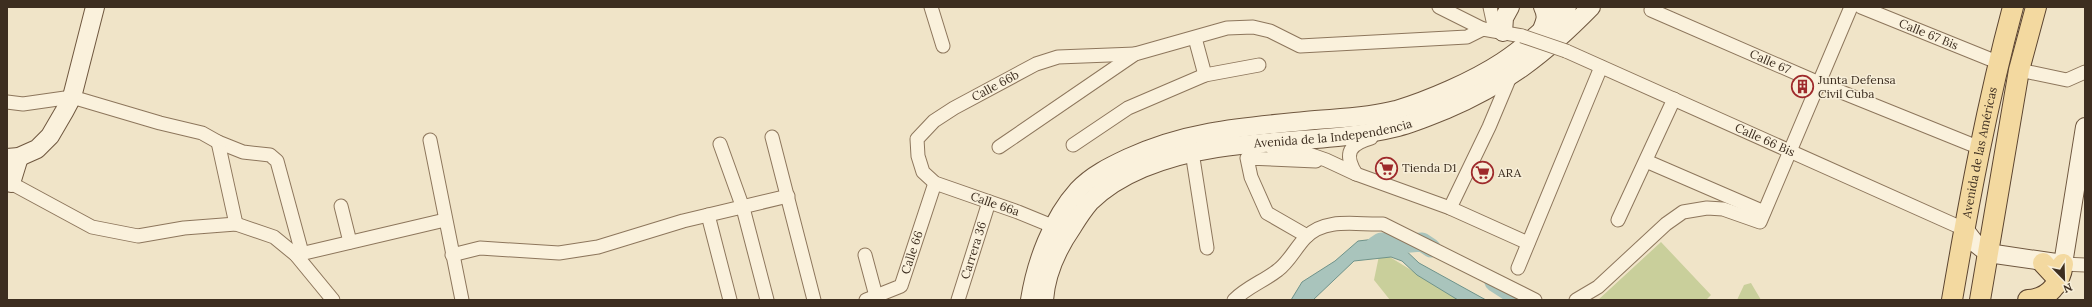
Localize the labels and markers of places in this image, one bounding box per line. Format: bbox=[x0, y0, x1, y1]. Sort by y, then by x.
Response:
place label: Junta Defensa Civil Cuba bbox=[1817, 72, 1896, 101]
building icon: Junta Defensa Civil Cuba bbox=[1789, 74, 1815, 100]
supermarket icon: Tienda D1 bbox=[1373, 155, 1399, 181]
place label: Tienda D1 bbox=[1402, 160, 1457, 175]
supermarket icon: ARA bbox=[1469, 160, 1495, 186]
place label: ARA bbox=[1497, 165, 1522, 180]

